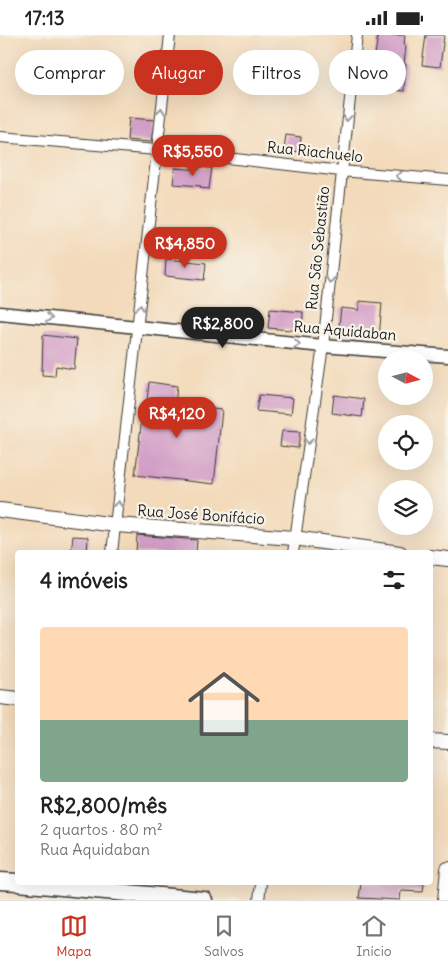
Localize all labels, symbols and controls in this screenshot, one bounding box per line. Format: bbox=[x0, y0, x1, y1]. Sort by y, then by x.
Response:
text: 17:13 bbox=[25, 6, 64, 30]
chip: Comprar bbox=[15, 50, 124, 95]
chip: Alugar bbox=[134, 50, 223, 95]
chip: Filtros bbox=[233, 50, 319, 95]
chip: Novo bbox=[329, 50, 406, 95]
one-way arrow bbox=[155, 107, 166, 115]
one-way arrow bbox=[342, 115, 353, 123]
pin: R$5,550 bbox=[147, 135, 239, 177]
street label: Rua Riachuelo bbox=[266, 137, 364, 166]
text: R$5,550 bbox=[163, 141, 223, 161]
one-way arrow bbox=[395, 170, 403, 181]
street label: Rua São Sebastião bbox=[302, 185, 333, 311]
pin: R$4,850 bbox=[139, 227, 231, 269]
text: R$4,850 bbox=[155, 233, 215, 253]
one-way arrow bbox=[324, 276, 335, 284]
one-way arrow bbox=[134, 304, 145, 312]
pin: R$2,800 bbox=[177, 307, 269, 349]
one-way arrow bbox=[45, 312, 53, 323]
text: R$2,800 bbox=[192, 313, 254, 333]
street label: Rua Aquidaban bbox=[293, 317, 398, 344]
one-way arrow bbox=[293, 338, 301, 349]
north arrow bbox=[378, 350, 432, 405]
map controls bbox=[378, 350, 433, 535]
pin: R$4,120 bbox=[131, 397, 223, 439]
text: R$4,120 bbox=[149, 403, 205, 423]
button: locate bbox=[378, 415, 433, 470]
one-way arrow bbox=[304, 436, 314, 445]
button: layers bbox=[378, 480, 433, 535]
one-way arrow bbox=[112, 500, 123, 508]
street label: Rua José Bonifácio bbox=[137, 501, 265, 528]
icon: filters bbox=[380, 566, 408, 594]
text: 4 imóveis bbox=[40, 567, 128, 594]
icon: home bbox=[179, 659, 269, 749]
text: R$2,800/mês bbox=[40, 792, 167, 819]
text: 2 quartos · 80 m² bbox=[40, 819, 163, 839]
text: Rua Aquidaban bbox=[40, 839, 150, 859]
tab: Mapa bbox=[56, 912, 91, 960]
tab: Salvos bbox=[204, 912, 244, 960]
tab: Início bbox=[356, 912, 392, 960]

